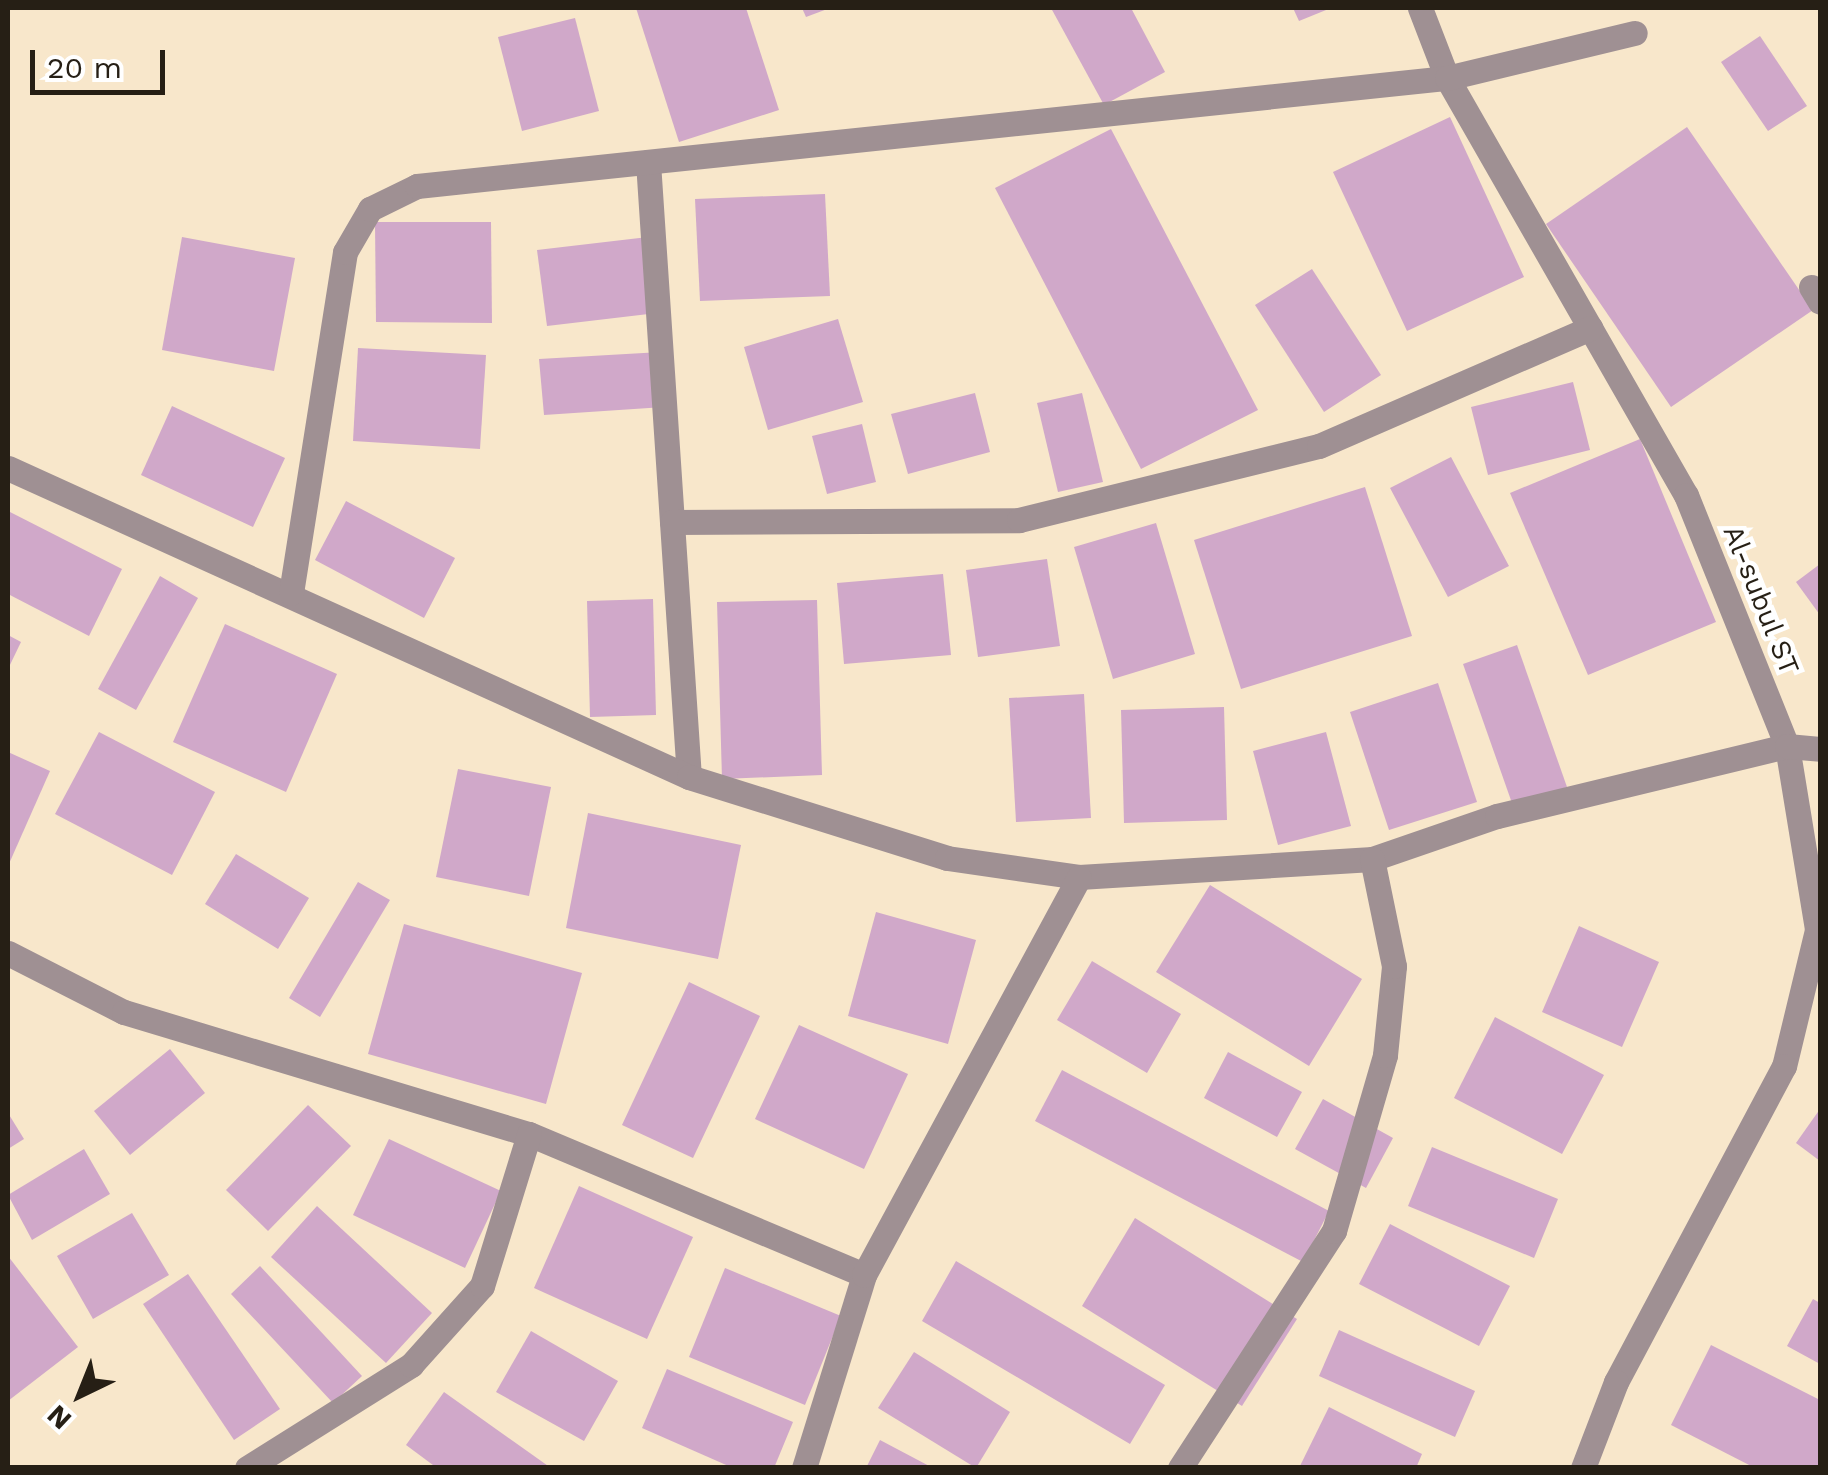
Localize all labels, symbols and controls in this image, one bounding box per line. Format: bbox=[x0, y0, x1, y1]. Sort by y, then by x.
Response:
scale bar bbox=[35, 30, 170, 92]
text: 20 m bbox=[47, 50, 122, 85]
street label: Al-subul ST bbox=[1716, 520, 1806, 680]
north arrow bbox=[30, 1345, 130, 1445]
text: N bbox=[40, 1398, 78, 1436]

